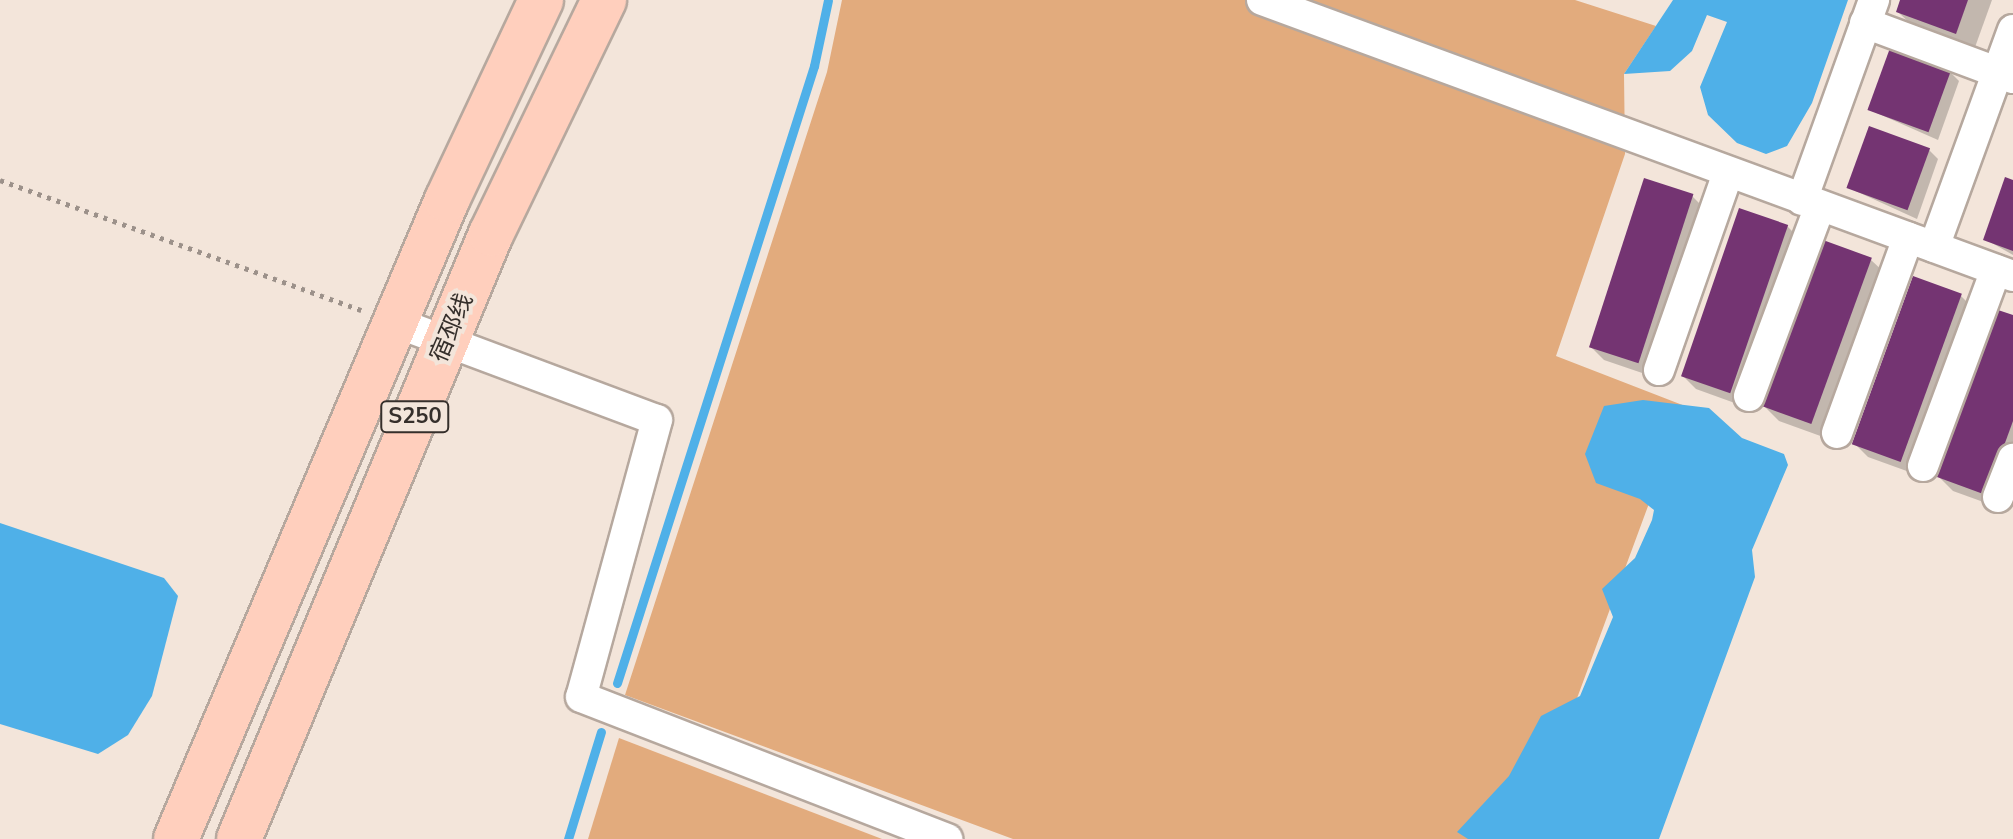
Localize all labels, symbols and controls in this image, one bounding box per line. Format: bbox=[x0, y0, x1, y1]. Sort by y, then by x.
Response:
street label: 宿邳线 bbox=[425, 289, 479, 367]
road number: S250 bbox=[379, 399, 451, 435]

